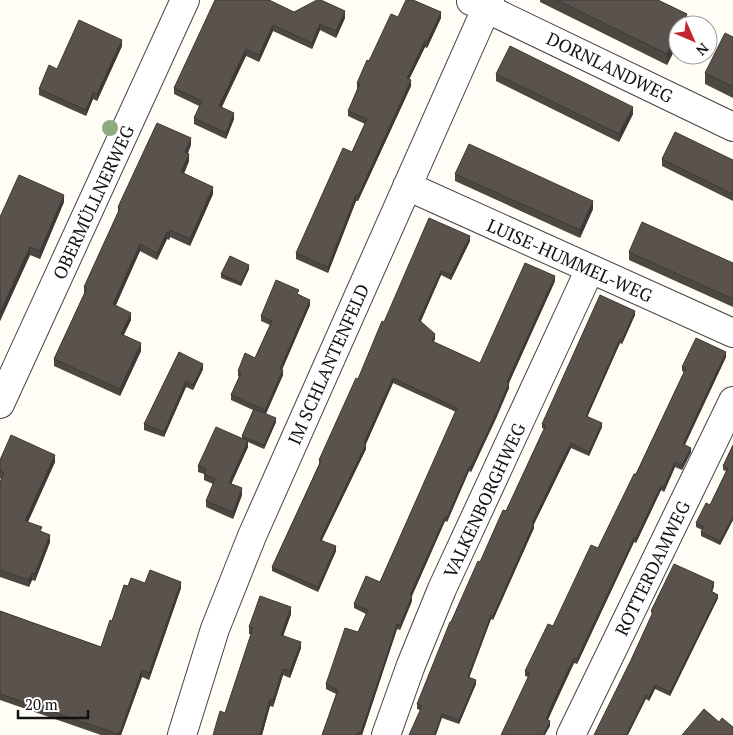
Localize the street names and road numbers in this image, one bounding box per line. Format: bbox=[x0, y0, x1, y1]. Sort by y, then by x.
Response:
street label: DORNLANDWEG bbox=[543, 26, 678, 108]
street label: OBERMÜLLNERWEG bbox=[47, 120, 140, 283]
street label: LUISE-HUMMEL-WEG bbox=[483, 213, 657, 308]
street label: IM SCHLANTENFELD bbox=[282, 280, 374, 448]
street label: VALKENBORGHWEG bbox=[438, 418, 531, 581]
street label: ROTTERDAMWEG bbox=[609, 496, 695, 639]

